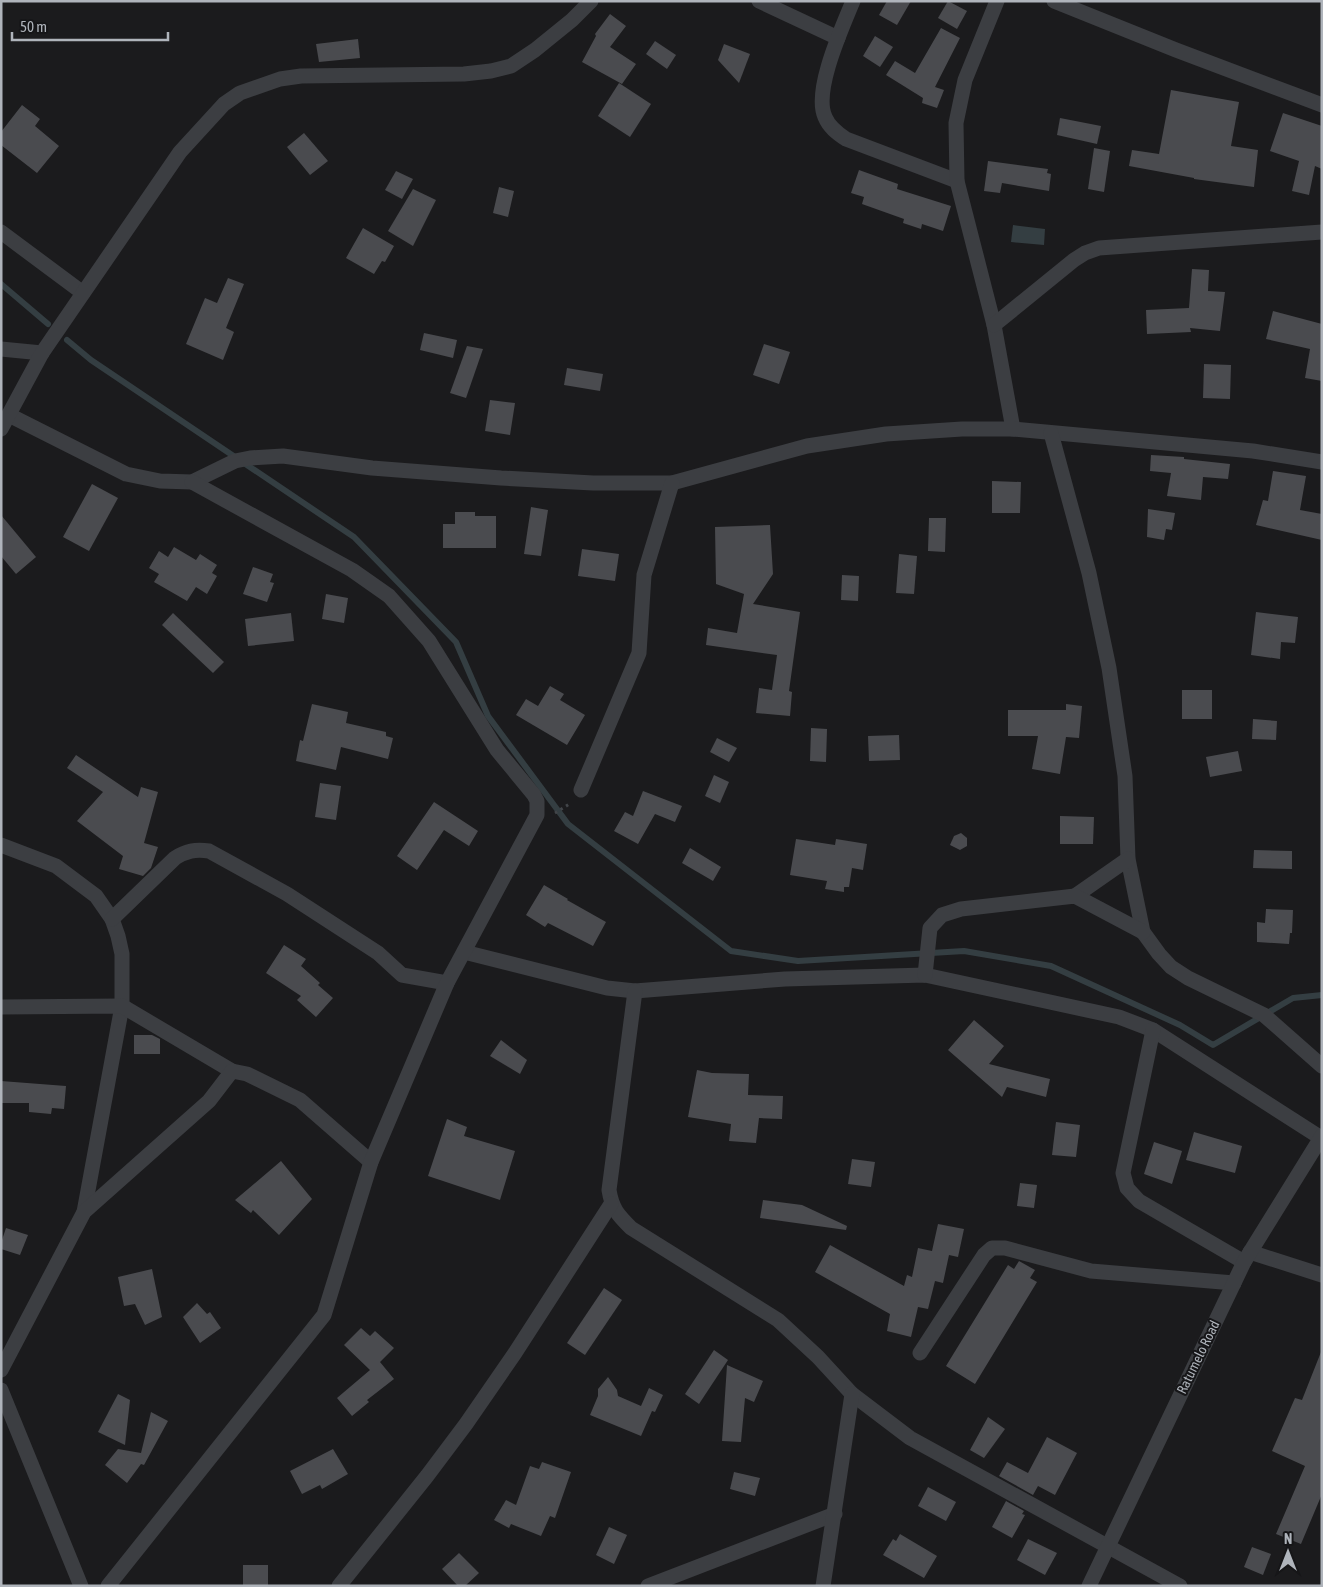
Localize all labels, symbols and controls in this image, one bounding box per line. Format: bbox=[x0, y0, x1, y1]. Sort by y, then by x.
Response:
scale bar bbox=[12, 10, 169, 42]
text: 50 m bbox=[20, 18, 47, 35]
street label: Ratumelo Road bbox=[1173, 1318, 1223, 1396]
north arrow bbox=[1263, 1527, 1313, 1577]
text: N bbox=[1284, 1531, 1292, 1547]

